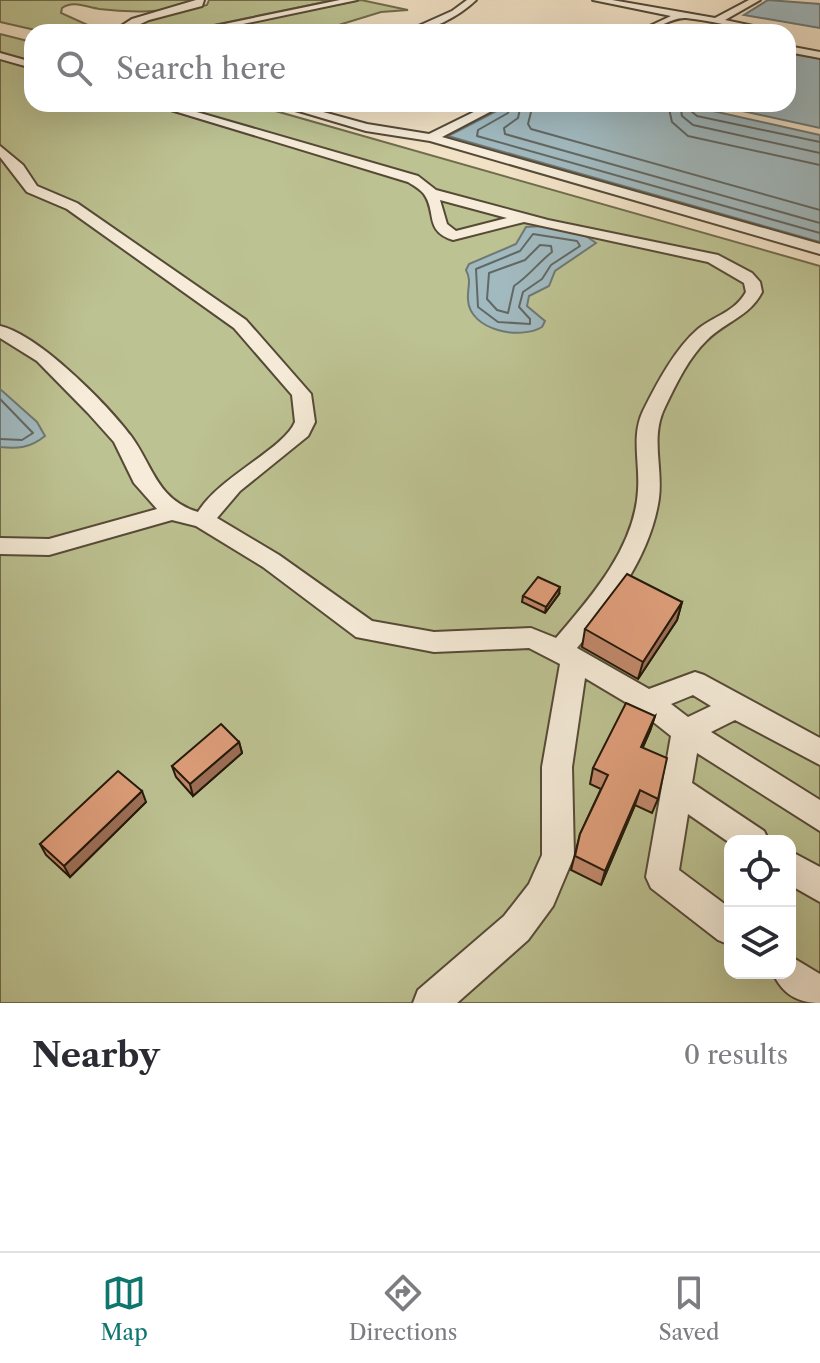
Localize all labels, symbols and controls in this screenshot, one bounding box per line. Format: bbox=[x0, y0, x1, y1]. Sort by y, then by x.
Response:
search box bbox=[24, 24, 796, 112]
icon: search bbox=[52, 46, 96, 90]
text: Search here bbox=[116, 50, 286, 87]
map controls bbox=[724, 835, 796, 979]
button: locate bbox=[724, 835, 796, 907]
button: layers bbox=[724, 907, 796, 979]
text: Nearby bbox=[32, 1034, 160, 1076]
text: 0 results bbox=[684, 1039, 788, 1071]
tab: Map bbox=[100, 1271, 148, 1346]
tab: Directions bbox=[349, 1271, 457, 1346]
tab: Saved bbox=[658, 1271, 719, 1346]

